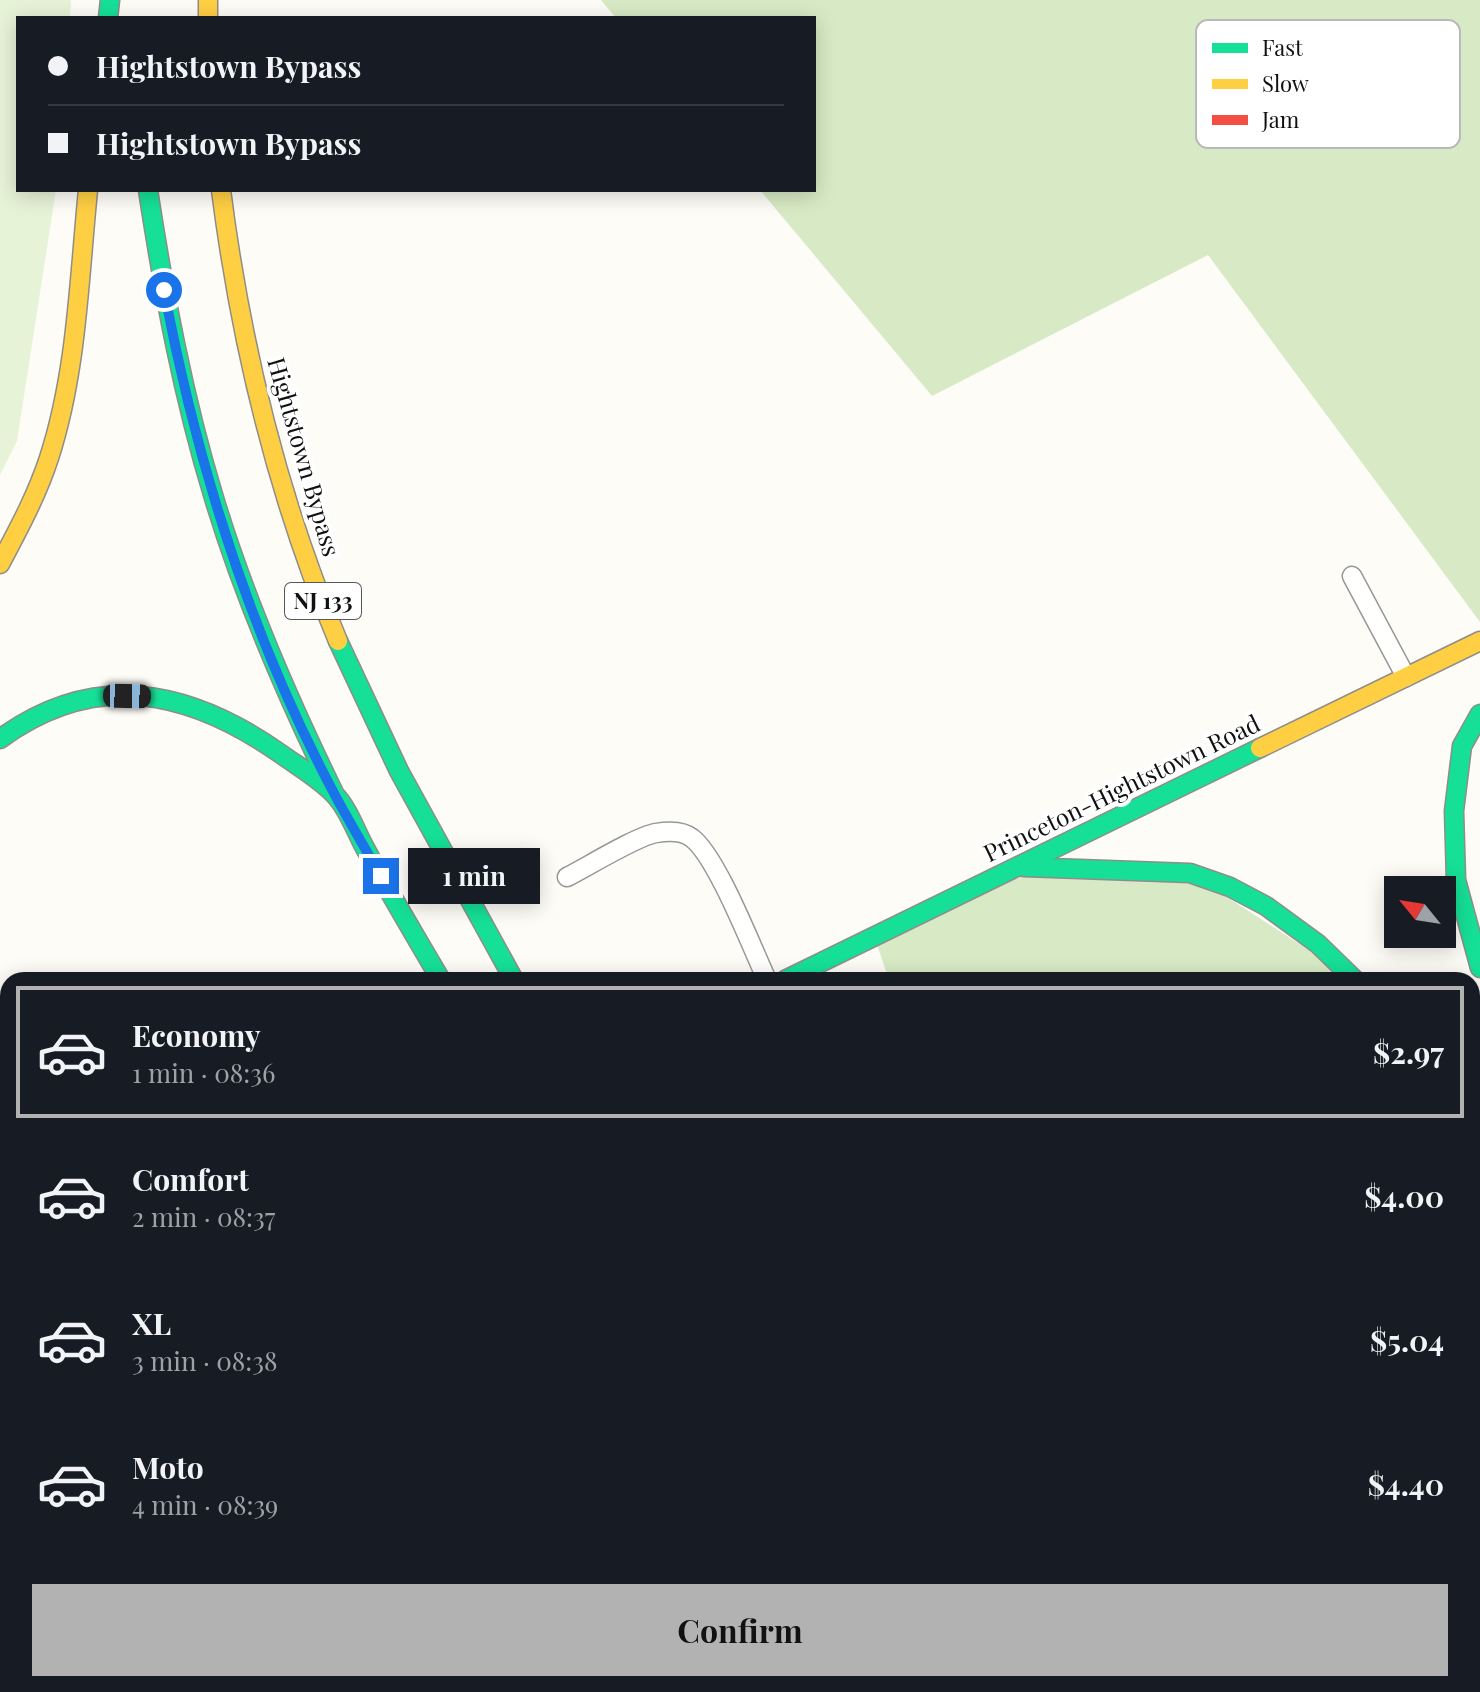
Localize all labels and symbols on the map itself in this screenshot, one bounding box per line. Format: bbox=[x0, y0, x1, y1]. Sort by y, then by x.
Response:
legend bbox=[1196, 20, 1460, 148]
text: Fast bbox=[1262, 32, 1304, 62]
text: Slow bbox=[1262, 68, 1309, 98]
text: Jam bbox=[1261, 104, 1300, 134]
route start bbox=[146, 272, 182, 308]
street label: Hightstown Bypass bbox=[261, 353, 349, 560]
road number: NJ 133 bbox=[285, 583, 361, 619]
car bbox=[103, 684, 151, 708]
street label: Princeton-Hightstown Road bbox=[978, 706, 1265, 868]
callout: 1 min bbox=[409, 848, 541, 904]
route end bbox=[363, 858, 399, 894]
north arrow bbox=[1384, 876, 1456, 948]

